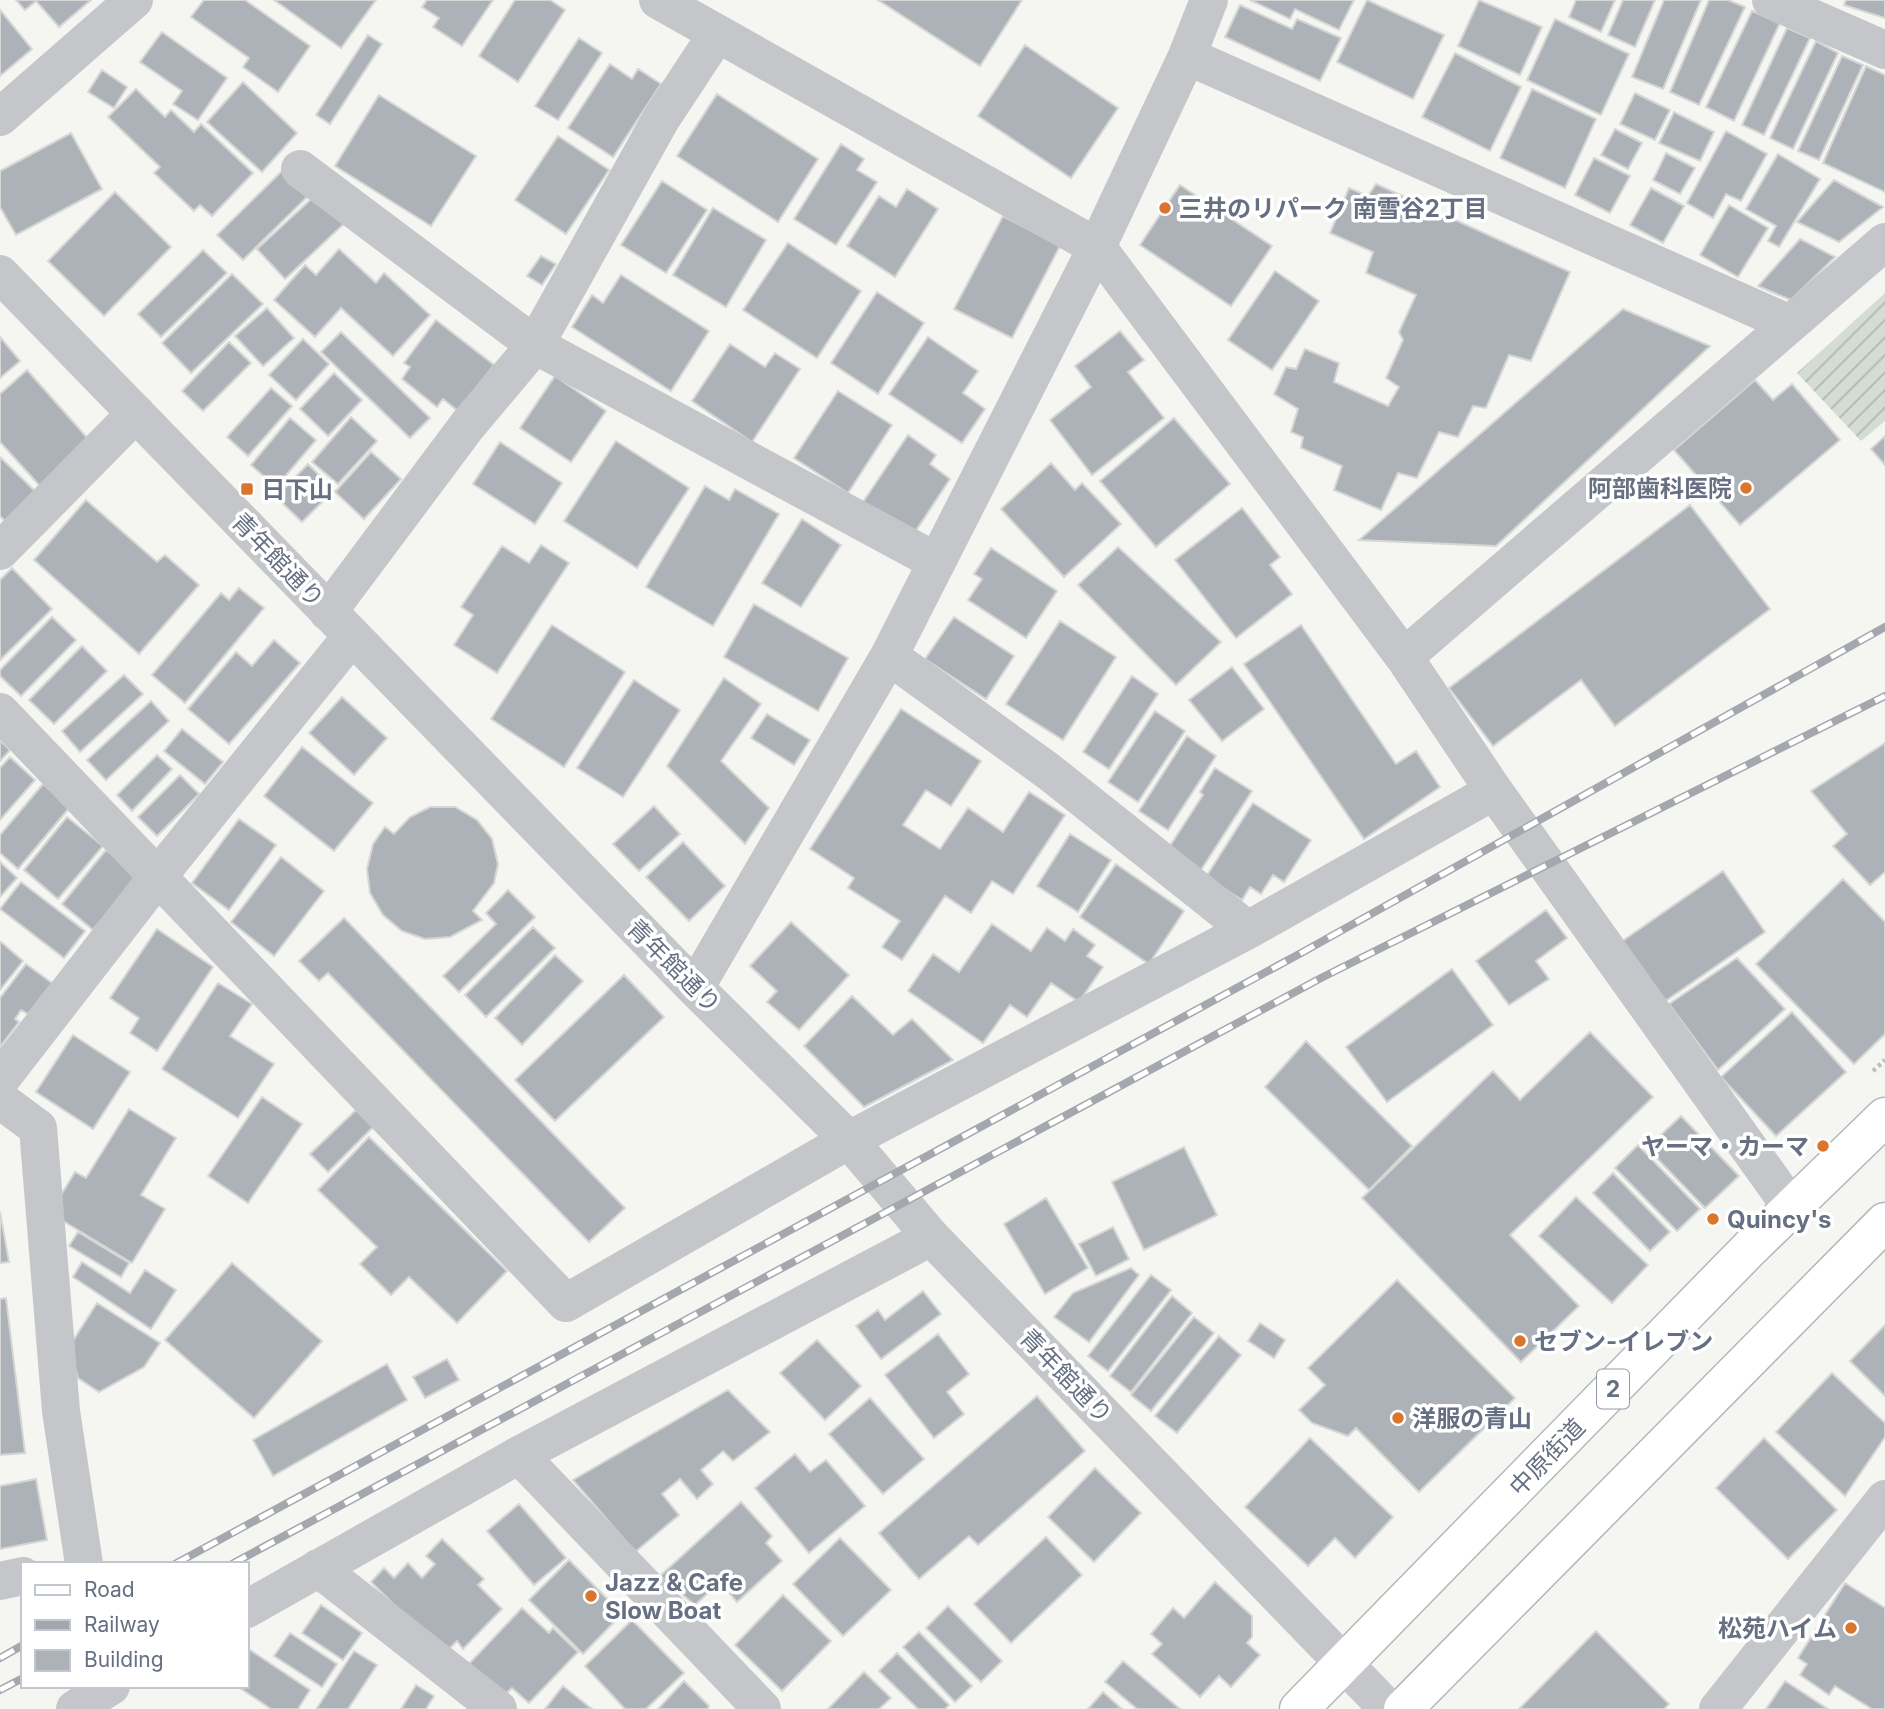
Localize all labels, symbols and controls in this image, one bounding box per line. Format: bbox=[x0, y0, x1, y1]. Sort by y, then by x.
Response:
place label: 三井のリパーク 南雪谷2丁目 bbox=[1179, 194, 1488, 223]
marker: 三井のリパーク 南雪谷2丁目 bbox=[1157, 200, 1173, 216]
place label: 阿部歯科医院 bbox=[1588, 474, 1732, 503]
place label: 日下山 bbox=[261, 475, 333, 504]
marker: 阿部歯科医院 bbox=[1738, 480, 1754, 496]
marker: 日下山 bbox=[239, 481, 255, 497]
street label: 青年館通り bbox=[226, 507, 330, 613]
street label: 青年館通り bbox=[621, 913, 727, 1019]
place label: ヤーマ・カーマ bbox=[1641, 1132, 1809, 1161]
marker: ヤーマ・カーマ bbox=[1815, 1138, 1831, 1154]
place label: Quincy's bbox=[1727, 1205, 1832, 1234]
marker: Quincy's bbox=[1705, 1211, 1721, 1227]
street label: 青年館通り bbox=[1014, 1323, 1118, 1429]
place label: セブン-イレブン bbox=[1534, 1327, 1713, 1356]
marker: セブン-イレブン bbox=[1512, 1333, 1528, 1349]
road number: 2 bbox=[1597, 1370, 1629, 1408]
place label: 洋服の青山 bbox=[1412, 1404, 1532, 1433]
marker: 洋服の青山 bbox=[1390, 1410, 1406, 1426]
street label: 中原街道 bbox=[1503, 1412, 1591, 1502]
legend bbox=[21, 1562, 248, 1688]
place label: Jazz & Cafe Slow Boat bbox=[605, 1568, 743, 1625]
text: Road bbox=[84, 1577, 135, 1602]
marker: Jazz & Cafe Slow Boat bbox=[583, 1588, 599, 1604]
text: Railway bbox=[84, 1612, 160, 1637]
place label: 松苑ハイム bbox=[1718, 1614, 1837, 1643]
marker: 松苑ハイム bbox=[1843, 1620, 1859, 1636]
text: Building bbox=[84, 1647, 164, 1672]

